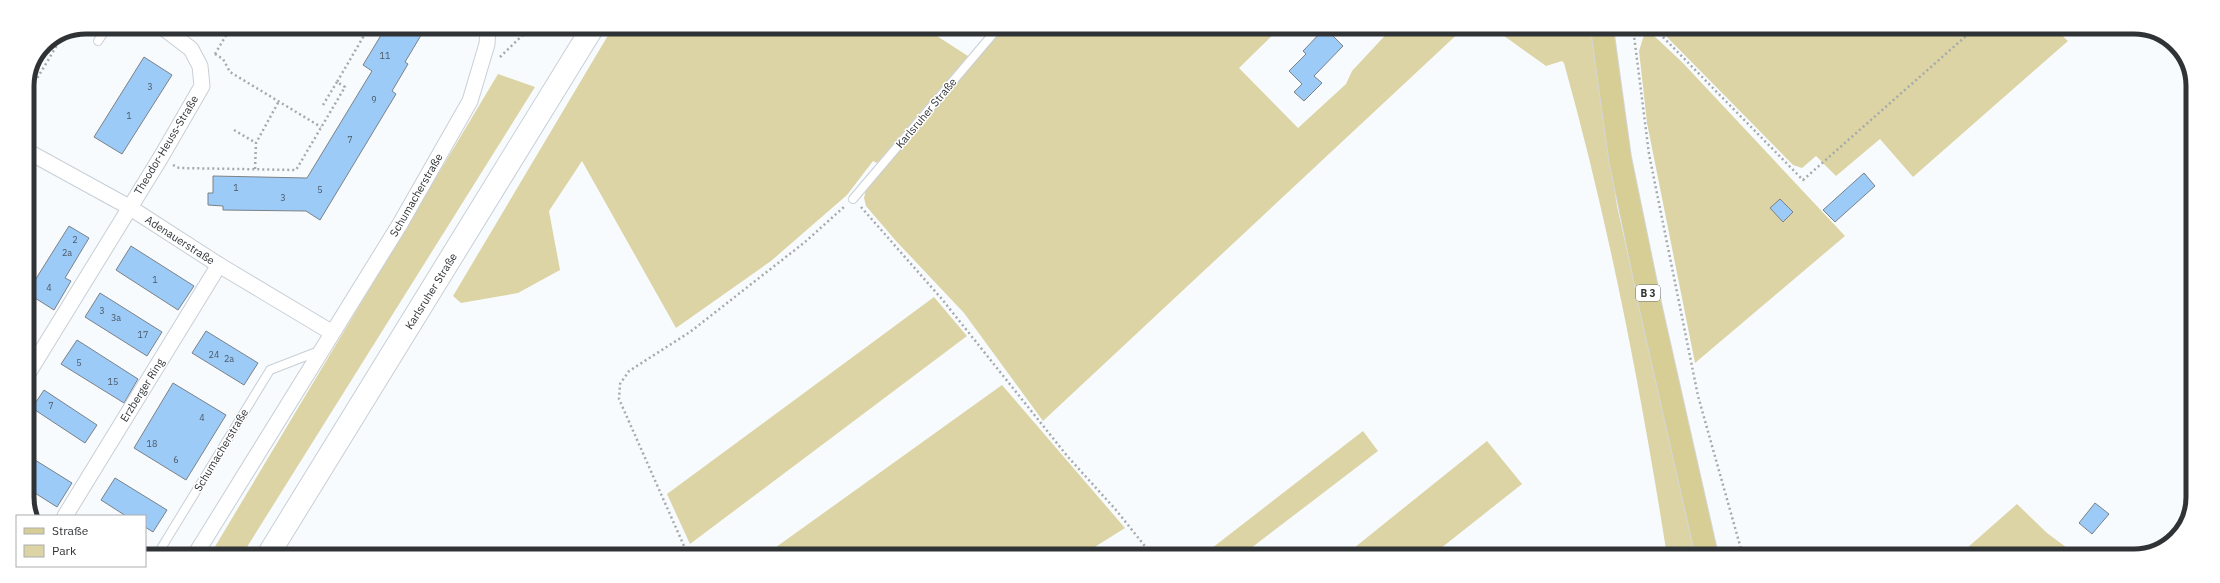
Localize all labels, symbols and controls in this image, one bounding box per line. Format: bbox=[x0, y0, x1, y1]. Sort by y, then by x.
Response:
house number: 11 bbox=[380, 50, 390, 61]
street label: Karlsruher Straße bbox=[893, 75, 959, 151]
house number: 3 bbox=[147, 81, 153, 92]
street label: Theodor-Heuss-Straße bbox=[131, 93, 201, 197]
house number: 9 bbox=[371, 94, 377, 105]
house number: 1 bbox=[126, 110, 132, 121]
house number: 7 bbox=[347, 134, 353, 145]
street label: Schumacherstraße bbox=[386, 151, 446, 239]
house number: 1 bbox=[233, 182, 239, 193]
house number: 5 bbox=[317, 184, 323, 195]
house number: 3 bbox=[280, 192, 286, 203]
street label: Adenauerstraße bbox=[143, 212, 217, 268]
house number: 2 bbox=[72, 234, 78, 245]
house number: 2a bbox=[62, 247, 72, 258]
street label: Karlsruher Straße bbox=[402, 250, 460, 332]
house number: 1 bbox=[152, 274, 158, 285]
house number: 4 bbox=[46, 282, 52, 293]
road number: B 3 bbox=[1636, 285, 1660, 301]
house number: 3 bbox=[99, 305, 105, 316]
house number: 3a bbox=[111, 312, 121, 323]
house number: 17 bbox=[138, 329, 148, 340]
house number: 24 bbox=[209, 349, 219, 360]
house number: 2a bbox=[224, 353, 234, 364]
street label: Erzberger Ring bbox=[117, 356, 167, 424]
house number: 5 bbox=[76, 357, 82, 368]
house number: 15 bbox=[108, 376, 118, 387]
house number: 7 bbox=[48, 400, 54, 411]
street label: Schumacherstraße bbox=[191, 406, 251, 494]
house number: 4 bbox=[199, 412, 205, 423]
house number: 18 bbox=[147, 438, 157, 449]
house number: 6 bbox=[173, 454, 179, 465]
legend bbox=[16, 515, 146, 567]
text: Straße bbox=[52, 523, 89, 538]
text: Park bbox=[52, 543, 77, 558]

